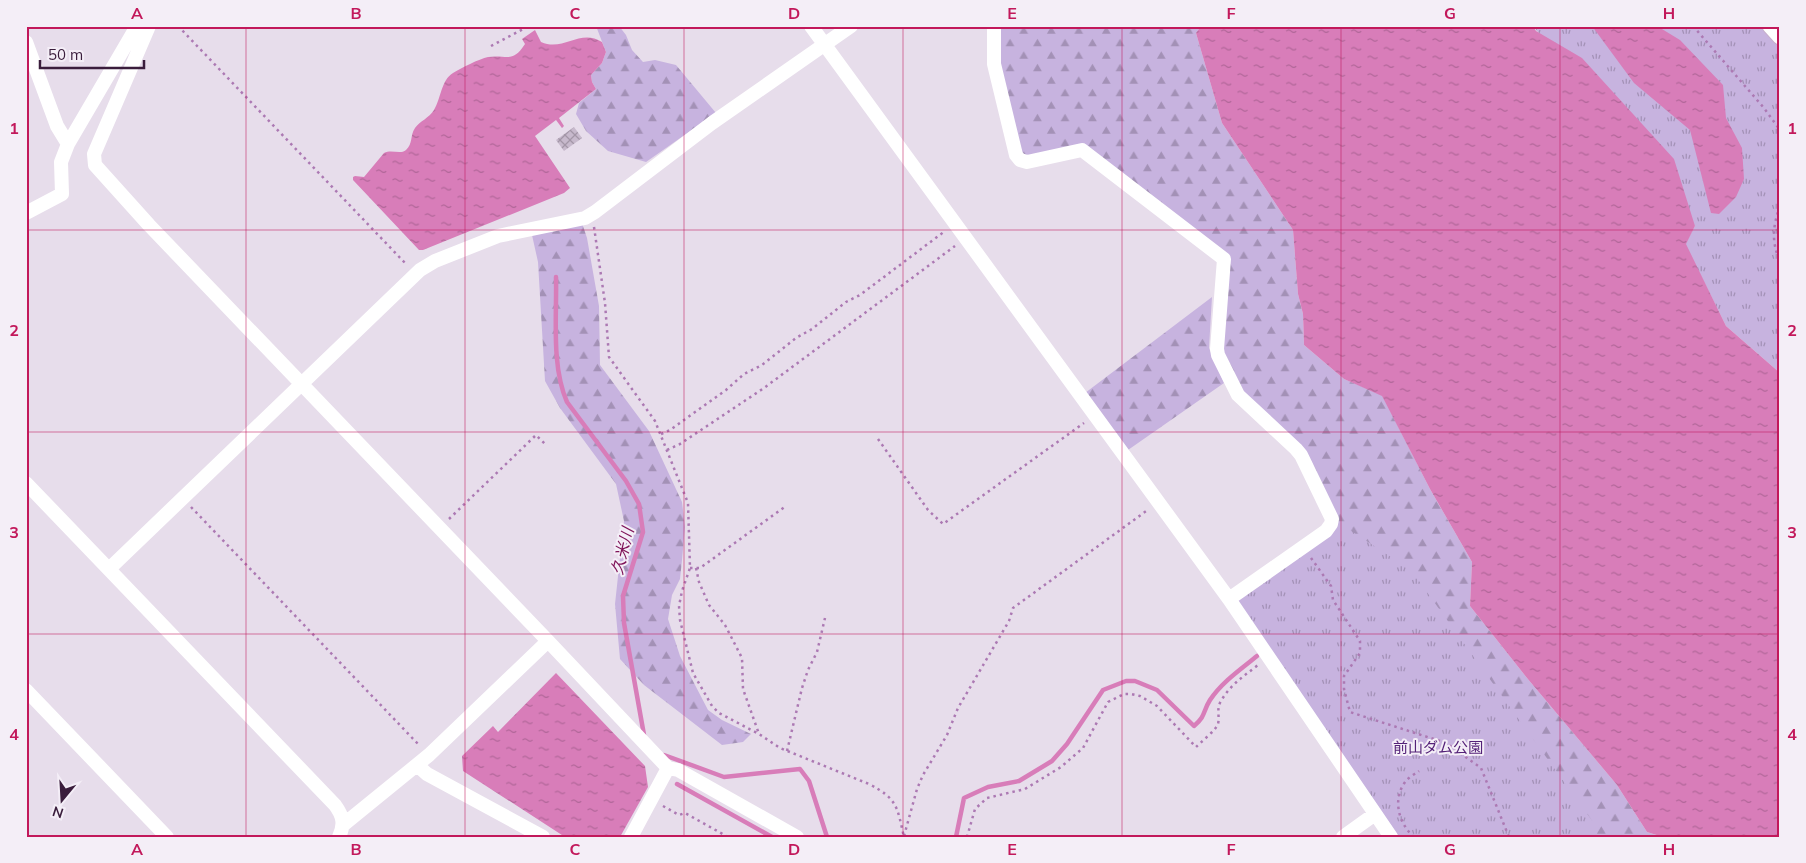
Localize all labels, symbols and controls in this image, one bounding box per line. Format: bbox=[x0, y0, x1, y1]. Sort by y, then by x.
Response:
text: A bbox=[131, 3, 143, 23]
text: B bbox=[350, 3, 362, 23]
text: C bbox=[570, 3, 581, 23]
text: D bbox=[788, 3, 800, 23]
text: E bbox=[1007, 3, 1017, 23]
text: F bbox=[1226, 3, 1236, 23]
text: G bbox=[1444, 3, 1456, 23]
text: H bbox=[1663, 3, 1675, 23]
scale bar bbox=[40, 38, 144, 70]
text: 50 m bbox=[48, 45, 83, 64]
text: 1 bbox=[9, 118, 19, 138]
text: 1 bbox=[1787, 118, 1797, 138]
text: 2 bbox=[9, 320, 19, 340]
text: 2 bbox=[1787, 320, 1797, 340]
text: 3 bbox=[9, 522, 19, 542]
text: 3 bbox=[1787, 522, 1797, 542]
water label: 久米川 bbox=[606, 523, 638, 577]
text: 4 bbox=[9, 724, 19, 744]
text: 4 bbox=[1787, 724, 1797, 744]
park label: 前山ダム公園 bbox=[1393, 738, 1483, 757]
north arrow bbox=[38, 776, 88, 826]
text: N bbox=[50, 802, 66, 823]
text: A bbox=[131, 839, 143, 859]
text: B bbox=[350, 839, 362, 859]
text: C bbox=[570, 839, 581, 859]
text: D bbox=[788, 839, 800, 859]
text: E bbox=[1007, 839, 1017, 859]
text: F bbox=[1226, 839, 1236, 859]
text: G bbox=[1444, 839, 1456, 859]
text: H bbox=[1663, 839, 1675, 859]

